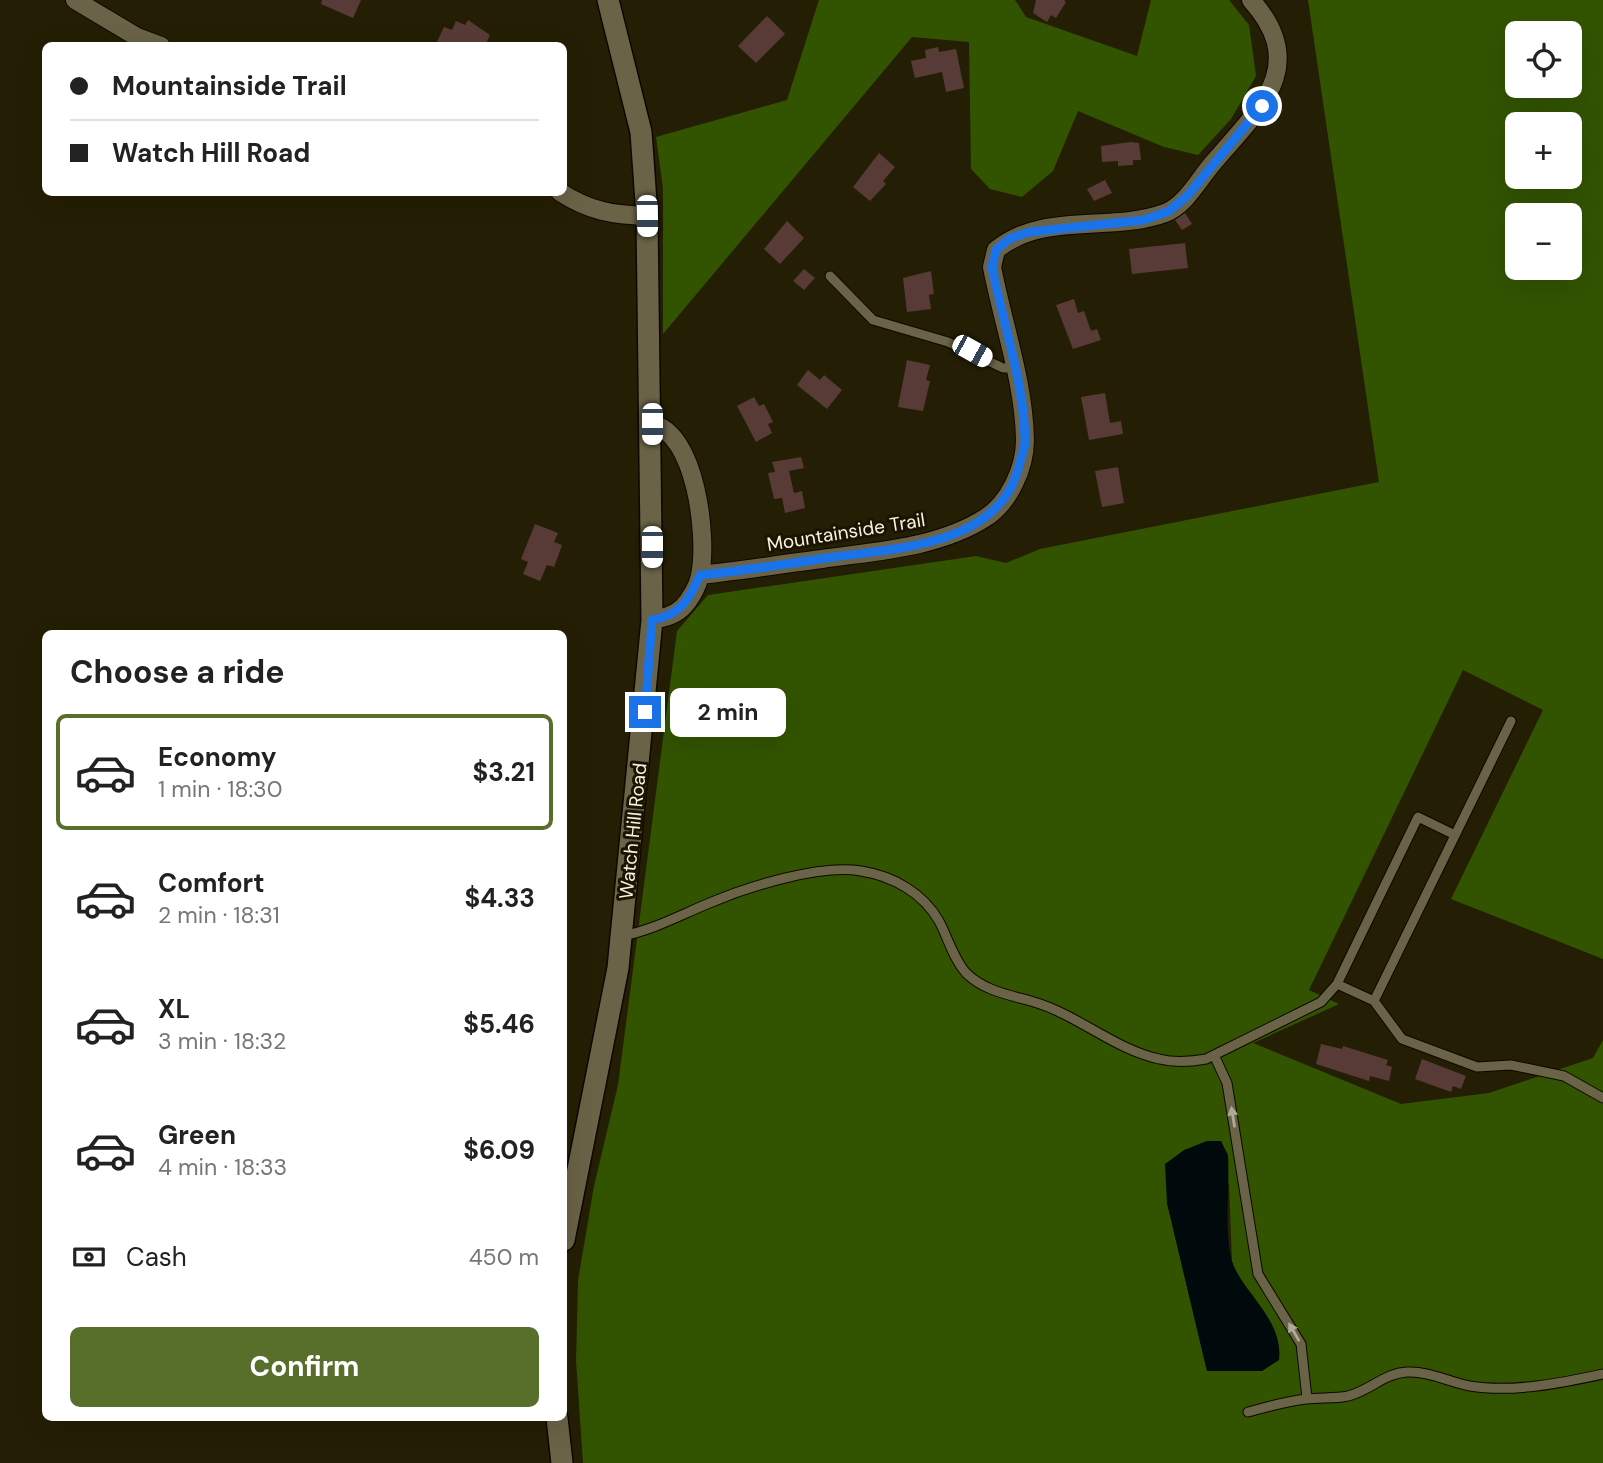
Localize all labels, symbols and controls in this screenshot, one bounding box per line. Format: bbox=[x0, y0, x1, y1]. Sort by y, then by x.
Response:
map controls bbox=[1505, 21, 1582, 280]
button: locate bbox=[1505, 21, 1582, 98]
text: Mountainside Trail bbox=[112, 69, 347, 103]
route start bbox=[1246, 90, 1278, 122]
button: + bbox=[1505, 112, 1582, 189]
text: Watch Hill Road bbox=[112, 136, 310, 170]
car bbox=[637, 195, 658, 237]
button: − bbox=[1505, 203, 1582, 280]
car bbox=[949, 332, 996, 370]
car bbox=[642, 403, 663, 445]
street label: Mountainside Trail bbox=[765, 507, 927, 557]
car bbox=[642, 526, 663, 568]
text: Choose a ride bbox=[70, 651, 285, 693]
callout: 2 min bbox=[670, 688, 785, 736]
route end bbox=[629, 696, 661, 728]
text: 2 min bbox=[698, 697, 758, 727]
text: Economy bbox=[158, 740, 276, 774]
icon: car bbox=[74, 741, 137, 804]
text: $3.21 bbox=[473, 755, 535, 789]
street label: Watch Hill Road bbox=[613, 762, 653, 900]
text: 1 min · 18:30 bbox=[158, 774, 282, 804]
text: Comfort bbox=[158, 866, 264, 900]
icon: car bbox=[74, 867, 137, 930]
text: $4.33 bbox=[464, 881, 535, 915]
text: 2 min · 18:31 bbox=[158, 900, 280, 930]
text: XL bbox=[158, 992, 190, 1026]
icon: car bbox=[74, 993, 137, 1056]
text: $5.46 bbox=[463, 1007, 535, 1041]
text: 3 min · 18:32 bbox=[158, 1026, 286, 1056]
one-way arrow bbox=[1227, 1106, 1238, 1128]
text: Green bbox=[158, 1118, 236, 1152]
icon: car bbox=[74, 1119, 137, 1182]
text: $6.09 bbox=[463, 1133, 535, 1167]
text: 4 min · 18:33 bbox=[158, 1152, 287, 1182]
icon: cash bbox=[70, 1238, 108, 1276]
text: Cash bbox=[126, 1240, 187, 1274]
text: 450 m bbox=[469, 1242, 539, 1272]
one-way arrow bbox=[1288, 1323, 1300, 1342]
button: Confirm bbox=[70, 1327, 539, 1407]

